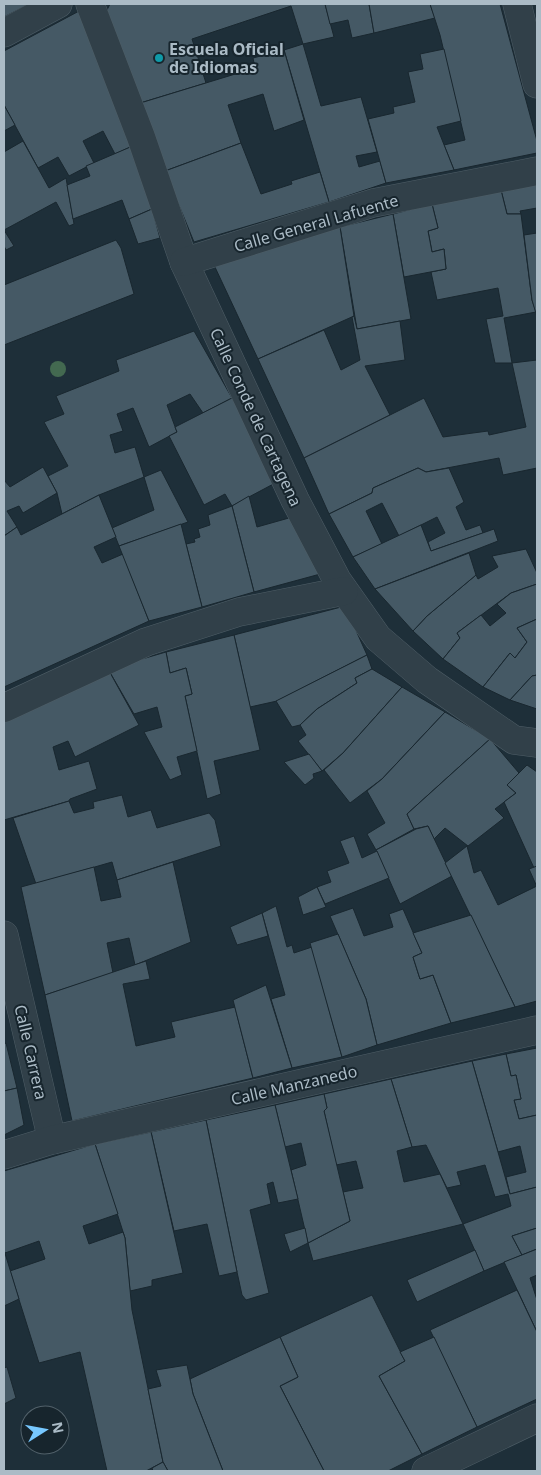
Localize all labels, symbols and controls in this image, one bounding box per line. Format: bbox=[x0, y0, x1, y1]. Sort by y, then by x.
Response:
place label: Escuela Oficial de Idiomas bbox=[169, 38, 284, 78]
marker: Escuela Oficial de Idiomas bbox=[153, 52, 165, 64]
street label: Calle General Lafuente bbox=[231, 189, 401, 257]
street label: Calle Conde de Cartagena bbox=[205, 324, 307, 510]
street label: Calle Carrera bbox=[9, 1002, 53, 1102]
street label: Calle Manzanedo bbox=[229, 1060, 359, 1110]
north arrow bbox=[20, 1405, 70, 1455]
text: N bbox=[48, 1420, 69, 1435]

